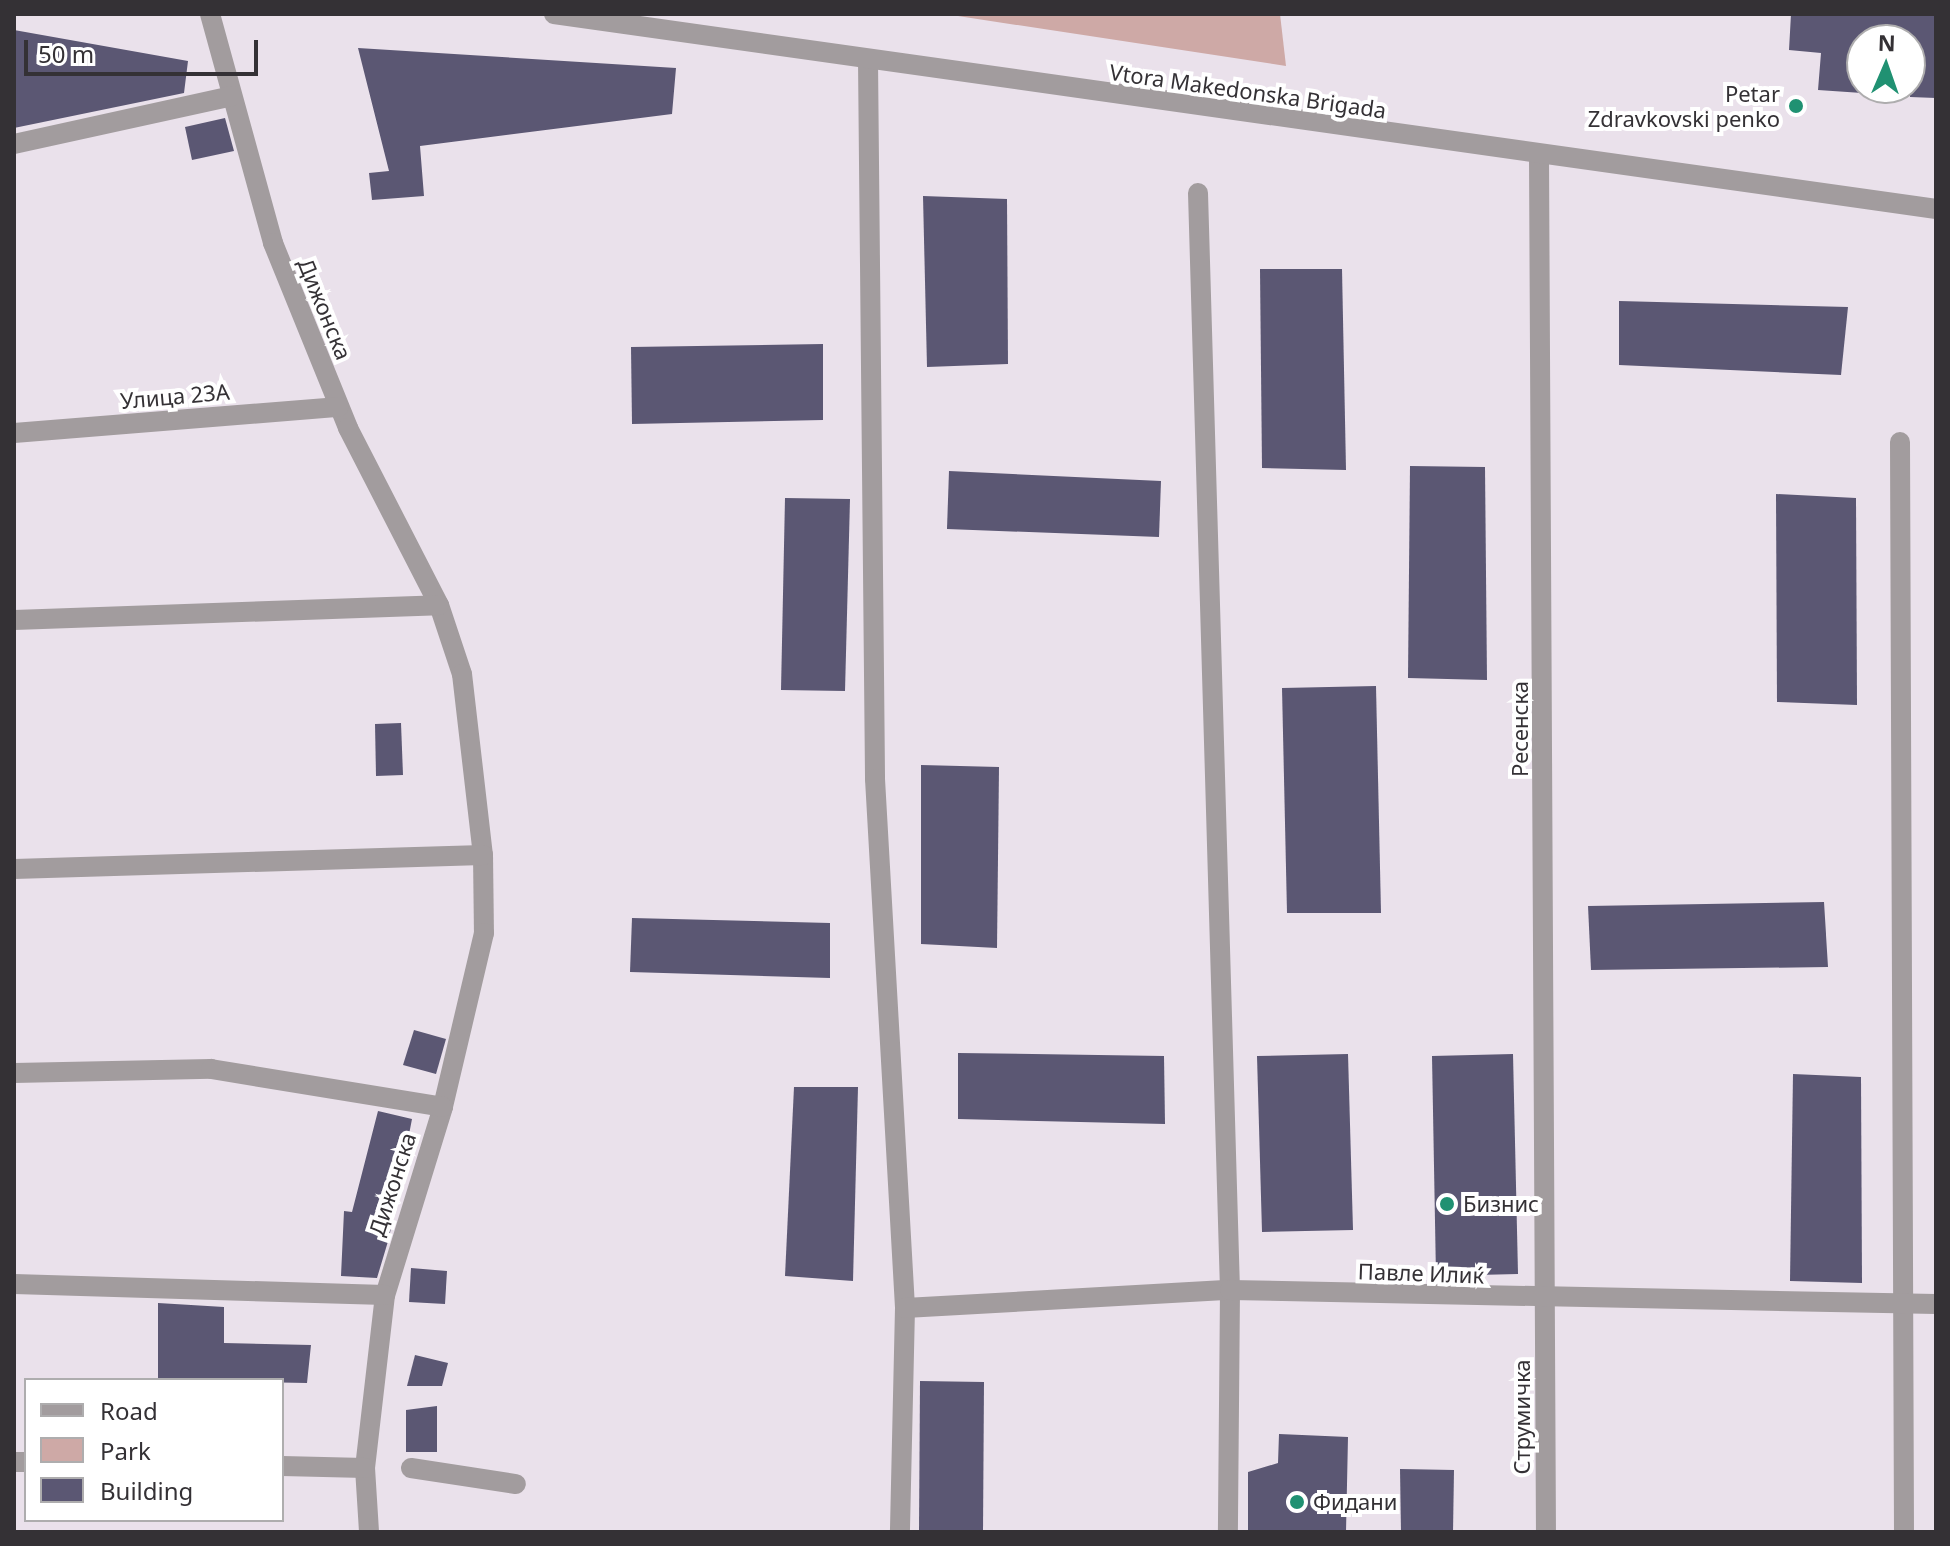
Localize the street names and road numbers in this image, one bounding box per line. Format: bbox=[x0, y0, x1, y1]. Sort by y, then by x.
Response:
street label: Vtora Makedonska Brigada bbox=[1108, 58, 1388, 124]
street label: Дижонска bbox=[293, 255, 357, 363]
street label: Улица 23А bbox=[119, 378, 231, 414]
street label: Ресенска bbox=[1507, 681, 1533, 777]
street label: Дижонска bbox=[363, 1129, 421, 1239]
street label: Павле Илиќ bbox=[1357, 1258, 1485, 1288]
street label: Струмичка bbox=[1509, 1359, 1535, 1475]

